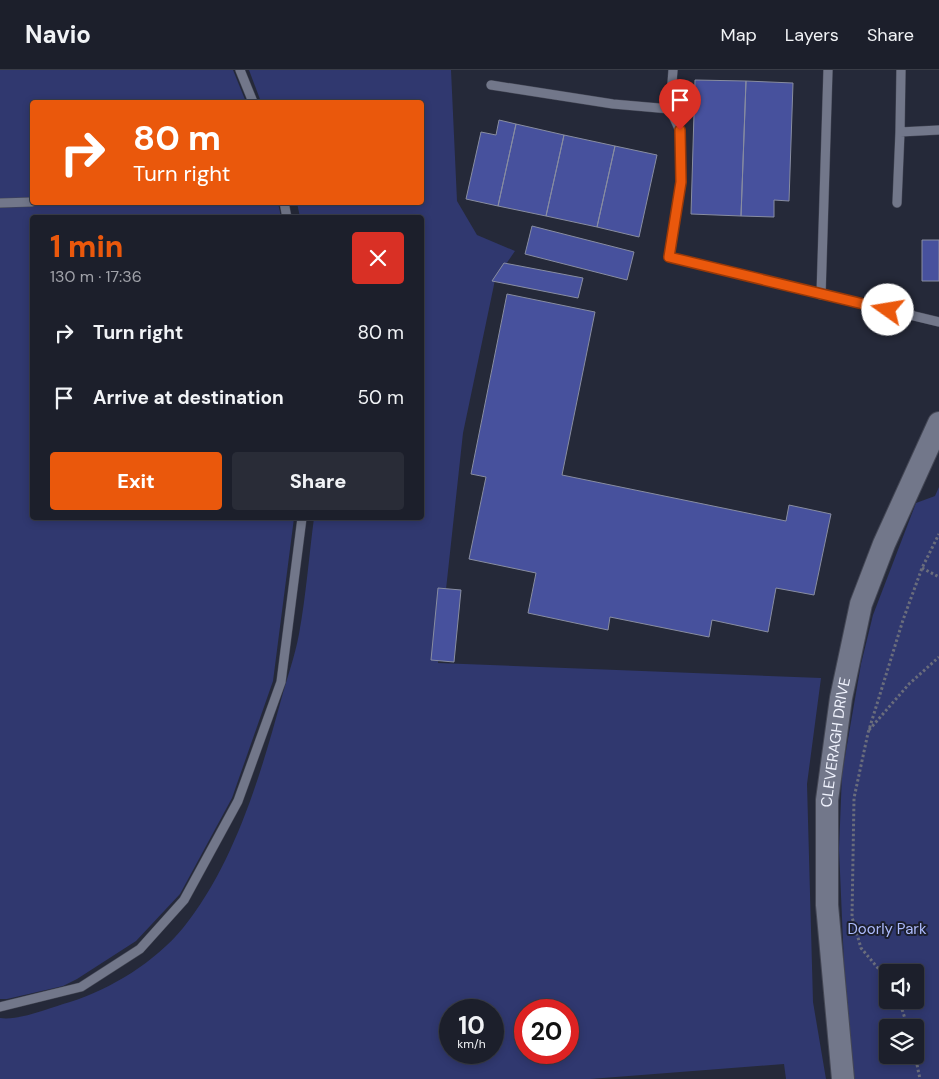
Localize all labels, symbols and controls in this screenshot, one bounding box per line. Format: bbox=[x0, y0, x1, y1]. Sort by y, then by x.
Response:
text: Navio bbox=[25, 19, 91, 50]
text: Map bbox=[721, 23, 757, 47]
text: Layers bbox=[785, 23, 839, 47]
text: Share bbox=[867, 23, 914, 47]
pin bbox=[659, 79, 701, 130]
icon: arrive bbox=[666, 86, 694, 114]
text: 80 m bbox=[133, 115, 221, 161]
icon: right bbox=[50, 120, 115, 185]
text: Turn right bbox=[133, 159, 230, 188]
text: 1 min bbox=[50, 227, 123, 266]
button: close bbox=[352, 232, 404, 284]
text: 130 m · 17:36 bbox=[50, 266, 142, 287]
position arrow bbox=[861, 283, 913, 335]
icon: right bbox=[50, 319, 78, 347]
text: Turn right bbox=[93, 320, 183, 345]
text: 80 m bbox=[357, 320, 404, 345]
icon: arrive bbox=[50, 384, 78, 412]
text: Arrive at destination bbox=[93, 385, 284, 410]
text: 50 m bbox=[357, 385, 404, 410]
button: Exit bbox=[50, 452, 222, 510]
button: Share bbox=[232, 452, 404, 510]
street label: CLEVERAGH DRIVE bbox=[817, 676, 855, 807]
park label: Doorly Park bbox=[848, 919, 927, 939]
map controls bbox=[879, 964, 924, 1064]
button: sound bbox=[879, 964, 924, 1009]
speed limit sign: 20 bbox=[514, 999, 579, 1064]
text: 10 bbox=[458, 1009, 485, 1042]
button: layers bbox=[879, 1019, 924, 1064]
text: km/h bbox=[457, 1036, 486, 1052]

